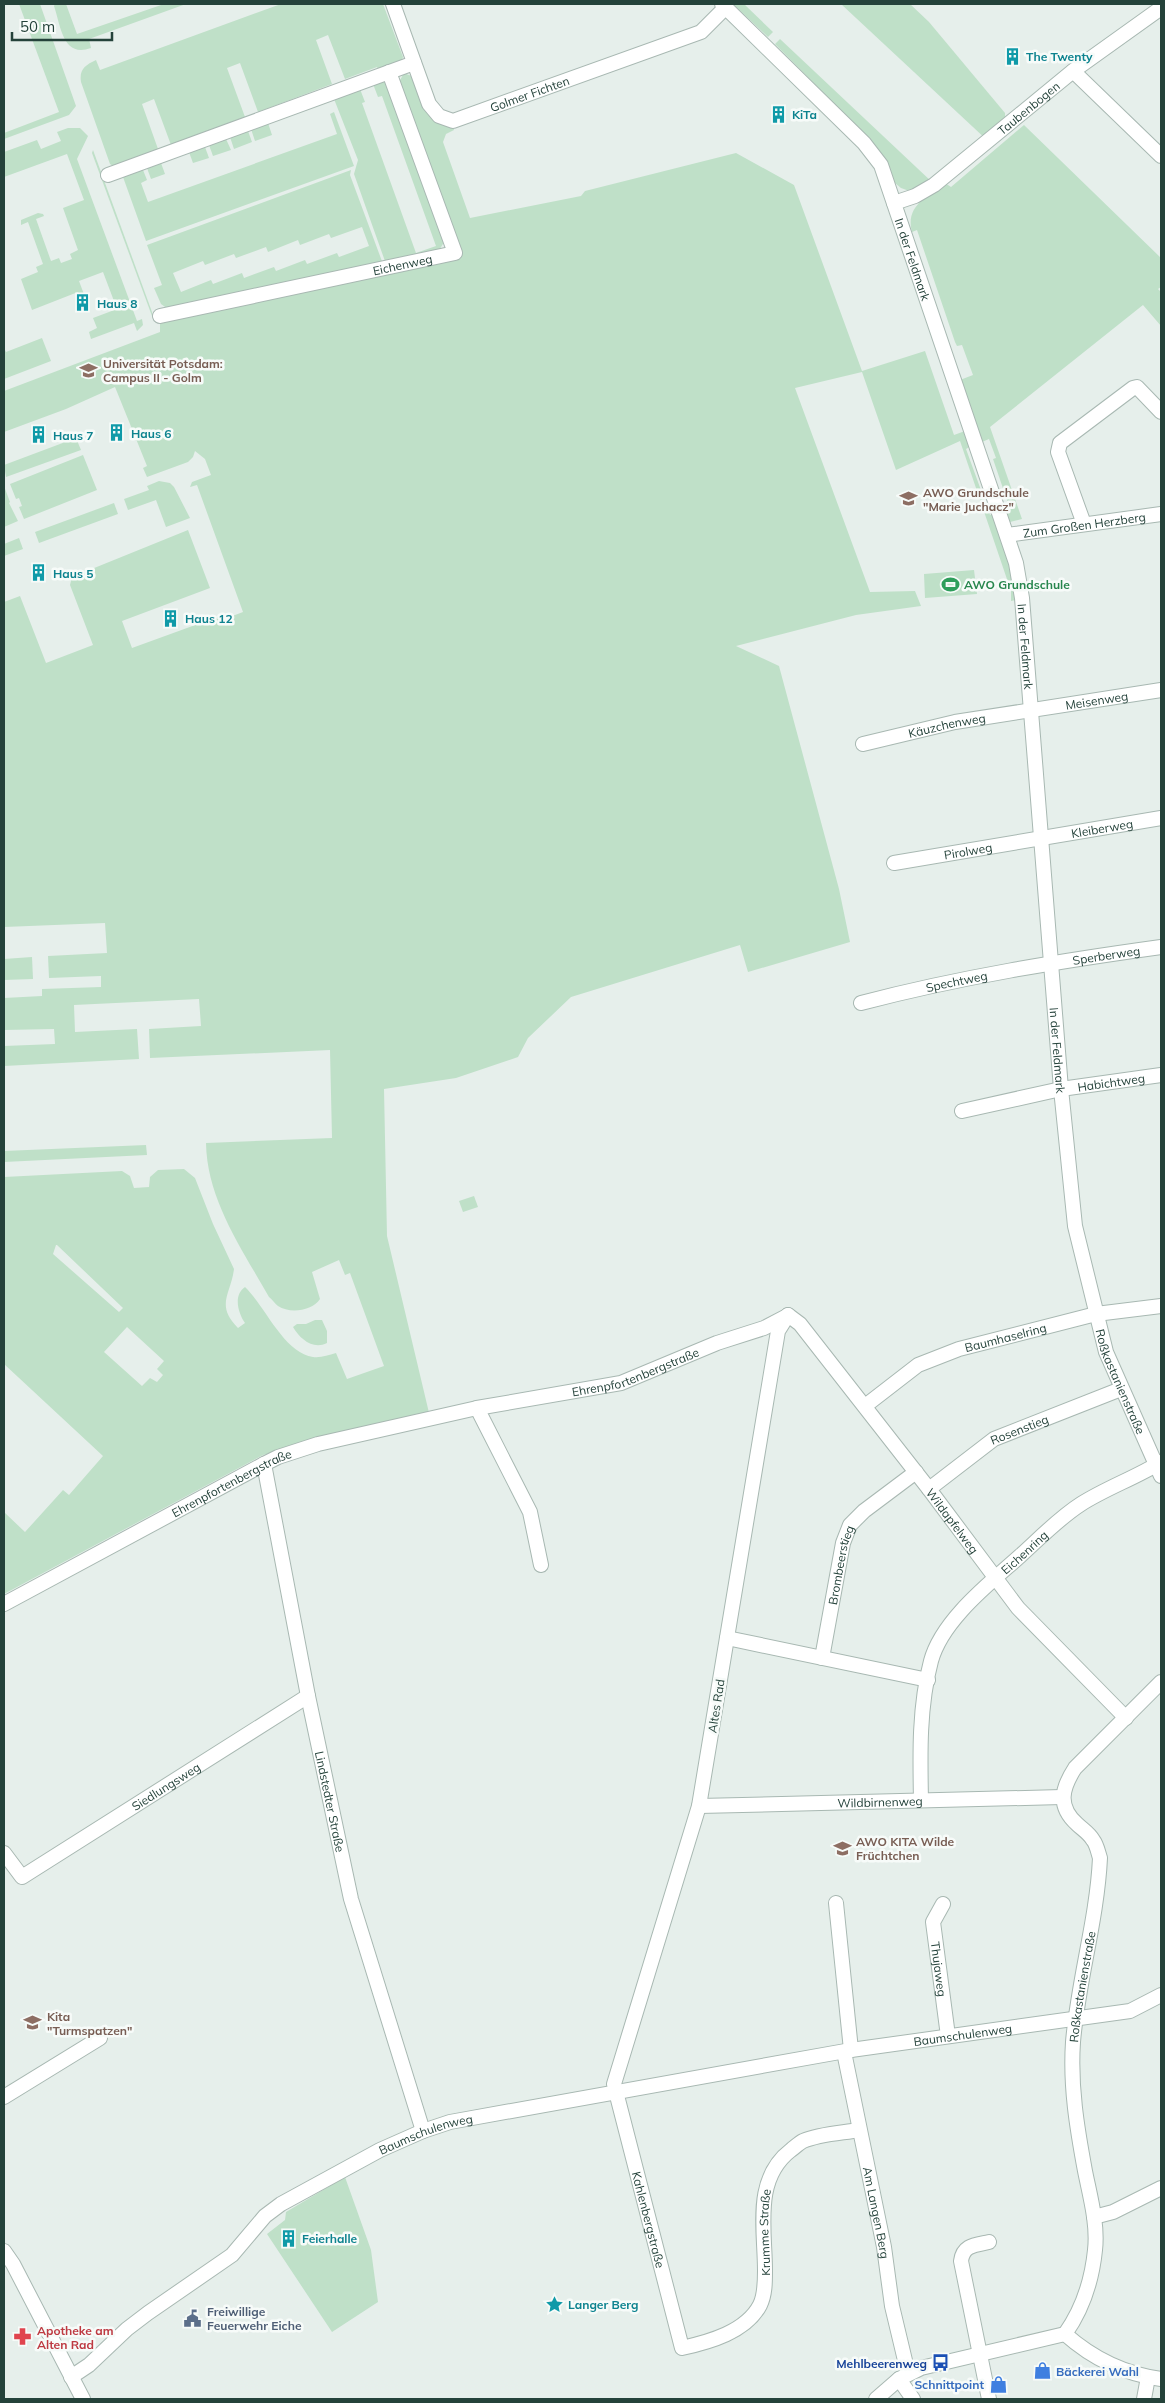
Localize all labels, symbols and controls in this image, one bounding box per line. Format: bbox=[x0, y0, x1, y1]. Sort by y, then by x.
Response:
scale bar bbox=[12, 10, 112, 42]
text: 50 m bbox=[20, 17, 55, 36]
building icon: The Twenty bbox=[1002, 46, 1022, 66]
place label: The Twenty bbox=[1026, 49, 1093, 64]
street label: Golmer Fichten bbox=[488, 72, 571, 115]
street label: Taubenbogen bbox=[994, 78, 1062, 138]
building icon: KiTa bbox=[768, 104, 788, 124]
place label: KiTa bbox=[792, 107, 817, 122]
street label: In der Feldmark bbox=[892, 216, 934, 303]
street label: Eichenweg bbox=[371, 251, 434, 278]
building icon: Haus 8 bbox=[73, 293, 93, 313]
place label: Haus 8 bbox=[97, 296, 137, 311]
place label: Universität Potsdam: Campus II - Golm bbox=[103, 356, 223, 385]
school or university icon: Universität Potsdam: Campus II - Golm bbox=[79, 360, 99, 380]
building icon: Haus 6 bbox=[107, 423, 127, 443]
building icon: Haus 7 bbox=[29, 425, 49, 445]
place label: Haus 6 bbox=[131, 426, 171, 441]
place label: Haus 7 bbox=[53, 428, 93, 443]
place label: AWO Grundschule "Marie Juchacz" bbox=[923, 485, 1029, 514]
school or university icon: AWO Grundschule "Marie Juchacz" bbox=[899, 489, 919, 509]
street label: Zum Großen Herzberg bbox=[1022, 509, 1147, 540]
building icon: Haus 5 bbox=[29, 563, 49, 583]
place label: Haus 5 bbox=[53, 566, 93, 581]
sports icon: AWO Grundschule bbox=[940, 574, 960, 594]
place label: AWO Grundschule bbox=[964, 577, 1070, 592]
street label: In der Feldmark bbox=[1015, 603, 1037, 691]
building icon: Haus 12 bbox=[161, 608, 181, 628]
place label: Haus 12 bbox=[185, 611, 233, 626]
street label: Meisenweg bbox=[1064, 688, 1129, 712]
street label: Käuzchenweg bbox=[907, 710, 986, 740]
street label: Kleiberweg bbox=[1070, 815, 1134, 841]
street label: Pirolweg bbox=[943, 839, 993, 862]
street label: Sperberweg bbox=[1071, 943, 1141, 967]
street label: Spechtweg bbox=[924, 967, 989, 995]
street label: In der Feldmark bbox=[1047, 1007, 1069, 1095]
street label: Habichtweg bbox=[1076, 1070, 1146, 1094]
street label: Baumhaselring bbox=[963, 1319, 1048, 1355]
street label: Roßkastanienstraße bbox=[1093, 1327, 1149, 1436]
street label: Ehrenpfortenbergstraße bbox=[571, 1344, 701, 1399]
street label: Rosenstieg bbox=[988, 1411, 1050, 1447]
street label: Ehrenpfortenbergstraße bbox=[169, 1446, 293, 1520]
street label: Wildapfelweg bbox=[923, 1485, 982, 1556]
street label: Brombeerstieg bbox=[824, 1523, 857, 1606]
street label: Eichenring bbox=[998, 1527, 1051, 1577]
street label: Altes Rad bbox=[704, 1678, 728, 1734]
street label: Lindstedter Straße bbox=[312, 1750, 348, 1853]
street label: Siedlungsweg bbox=[129, 1759, 203, 1813]
street label: Wildbirnenweg bbox=[837, 1793, 923, 1810]
place label: AWO KITA Wilde Früchtchen bbox=[856, 1834, 955, 1863]
school or university icon: AWO KITA Wilde Früchtchen bbox=[832, 1838, 852, 1858]
street label: Roßkastanienstraße bbox=[1065, 1930, 1098, 2043]
street label: Thujaweg bbox=[928, 1941, 950, 1997]
place label: Kita "Turmspatzen" bbox=[47, 2009, 132, 2038]
school or university icon: Kita "Turmspatzen" bbox=[23, 2013, 43, 2033]
street label: Baumschulenweg bbox=[913, 2020, 1013, 2049]
street label: Baumschulenweg bbox=[376, 2111, 474, 2157]
street label: Am Langen Berg bbox=[860, 2165, 893, 2260]
street label: Kahlenbergstraße bbox=[629, 2170, 669, 2269]
street label: Krumme Straße bbox=[756, 2187, 774, 2276]
building icon: Feierhalle bbox=[278, 2228, 298, 2248]
place label: Feierhalle bbox=[302, 2231, 358, 2246]
place icon: Langer Berg bbox=[544, 2294, 564, 2314]
place label: Langer Berg bbox=[568, 2297, 638, 2312]
place label: Freiwillige Feuerwehr Eiche bbox=[207, 2304, 302, 2333]
public building icon: Freiwillige Feuerwehr Eiche bbox=[183, 2308, 203, 2328]
place label: Apotheke am Alten Rad bbox=[37, 2323, 114, 2352]
pharmacy icon: Apotheke am Alten Rad bbox=[13, 2327, 33, 2347]
bus stop icon: Mehlbeerenweg bbox=[931, 2353, 951, 2373]
place label: Mehlbeerenweg bbox=[836, 2356, 927, 2371]
shop icon: Bäckerei Wahl bbox=[1032, 2361, 1052, 2381]
place label: Bäckerei Wahl bbox=[1056, 2364, 1139, 2379]
shop icon: Schnittpoint bbox=[988, 2374, 1008, 2394]
place label: Schnittpoint bbox=[914, 2377, 984, 2392]

